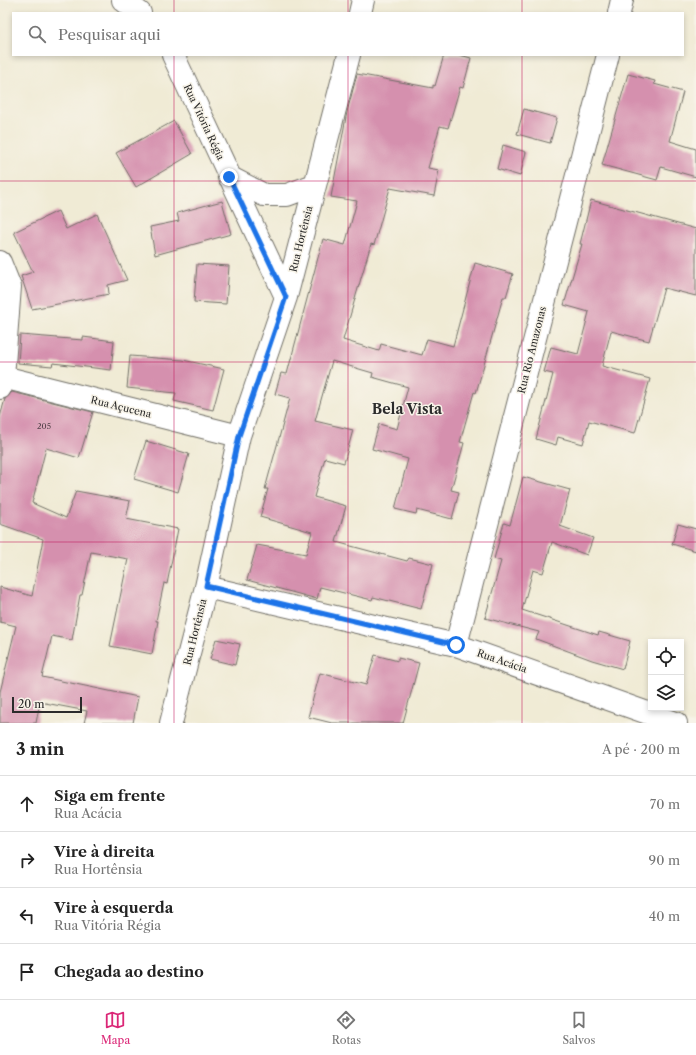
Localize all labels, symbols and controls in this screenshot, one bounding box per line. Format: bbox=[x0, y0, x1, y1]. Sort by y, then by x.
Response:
search box bbox=[12, 12, 684, 56]
icon: search bbox=[26, 23, 48, 45]
text: Pesquisar aqui bbox=[58, 25, 161, 44]
street label: Rua Vitória Régia bbox=[181, 82, 228, 163]
route end bbox=[220, 168, 238, 186]
street label: Rua Hortênsia bbox=[286, 204, 316, 274]
street label: Rua Rio Amazonas bbox=[515, 305, 549, 395]
street label: Rua Açucena bbox=[89, 393, 153, 421]
district label: Bela Vista bbox=[372, 400, 443, 418]
house number: 205 bbox=[37, 421, 51, 431]
street label: Rua Hortênsia bbox=[180, 597, 210, 667]
route start bbox=[447, 636, 465, 654]
map controls bbox=[648, 639, 684, 711]
button: locate bbox=[648, 639, 684, 675]
street label: Rua Acácia bbox=[475, 646, 529, 676]
button: layers bbox=[648, 675, 684, 711]
scale bar bbox=[12, 695, 82, 714]
text: 20 m bbox=[18, 697, 44, 711]
text: 3 min bbox=[16, 739, 65, 759]
text: A pé · 200 m bbox=[602, 741, 680, 757]
text: Siga em frente bbox=[54, 786, 165, 805]
icon: ahead bbox=[16, 793, 38, 815]
text: 70 m bbox=[650, 796, 680, 812]
text: Rua Acácia bbox=[54, 805, 122, 821]
text: Vire à direita bbox=[54, 842, 154, 861]
icon: right bbox=[16, 849, 38, 871]
text: 90 m bbox=[649, 852, 680, 868]
text: Rua Hortênsia bbox=[54, 861, 142, 877]
text: Vire à esquerda bbox=[54, 898, 173, 917]
icon: left bbox=[16, 905, 38, 927]
text: 40 m bbox=[649, 908, 680, 924]
text: Rua Vitória Régia bbox=[54, 917, 161, 933]
icon: arrive bbox=[16, 961, 38, 983]
text: Chegada ao destino bbox=[54, 962, 204, 981]
tab: Mapa bbox=[101, 1009, 130, 1047]
tab: Rotas bbox=[332, 1009, 361, 1047]
tab: Salvos bbox=[563, 1009, 595, 1047]

